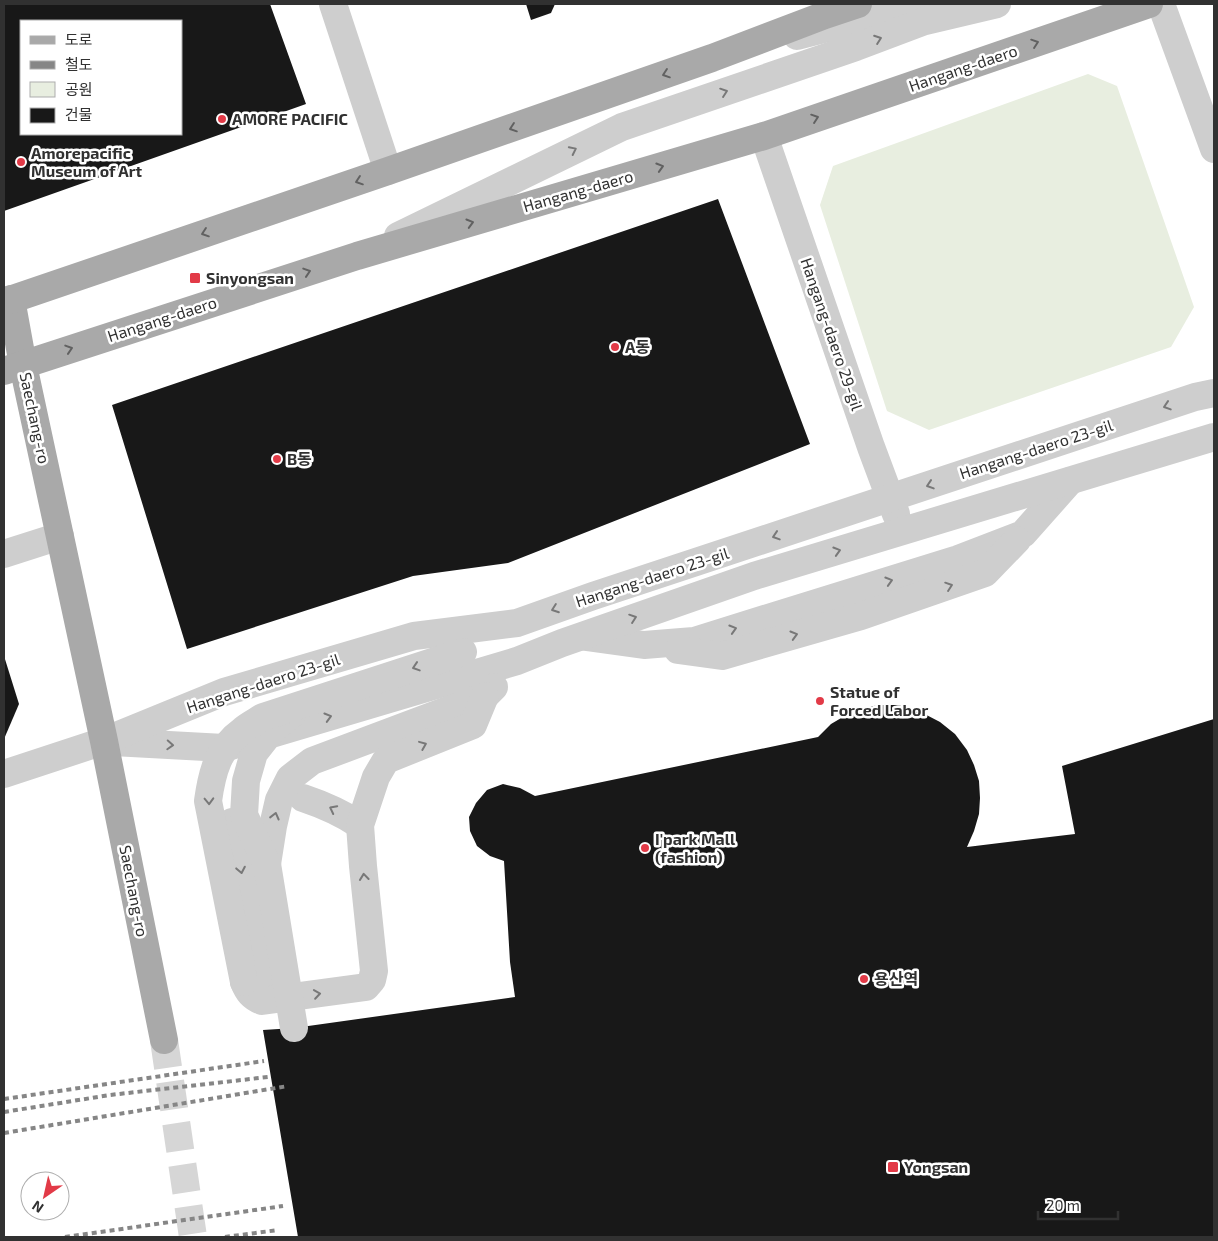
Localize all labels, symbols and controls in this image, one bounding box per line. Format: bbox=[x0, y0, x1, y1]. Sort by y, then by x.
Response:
legend bbox=[20, 20, 182, 135]
text: 도로 bbox=[65, 30, 93, 48]
one-way arrow bbox=[873, 35, 882, 45]
one-way arrow bbox=[1030, 39, 1039, 49]
street label: Hangang-daero bbox=[906, 40, 1020, 95]
text: 철도 bbox=[65, 55, 93, 73]
one-way arrow bbox=[663, 68, 671, 78]
text: 공원 bbox=[65, 80, 93, 98]
one-way arrow bbox=[720, 88, 728, 98]
text: 건물 bbox=[65, 105, 93, 123]
place label: AMORE PACIFIC bbox=[232, 109, 348, 128]
marker: AMORE PACIFIC bbox=[216, 113, 228, 125]
one-way arrow bbox=[810, 114, 819, 124]
one-way arrow bbox=[509, 122, 517, 132]
place label: Amorepacific Museum of Art bbox=[31, 143, 143, 180]
one-way arrow bbox=[568, 146, 577, 156]
marker: Amorepacific Museum of Art bbox=[15, 156, 27, 168]
one-way arrow bbox=[655, 162, 663, 172]
street label: Hangang-daero bbox=[521, 166, 635, 215]
one-way arrow bbox=[355, 175, 364, 185]
one-way arrow bbox=[466, 218, 474, 228]
one-way arrow bbox=[202, 227, 210, 237]
street label: Hangang-daero 29-gil bbox=[797, 255, 868, 413]
place label: Sinyongsan bbox=[206, 268, 294, 288]
one-way arrow bbox=[303, 268, 311, 278]
marker: Sinyongsan bbox=[188, 271, 202, 285]
street label: Hangang-daero bbox=[105, 292, 219, 345]
place label: A동 bbox=[625, 337, 650, 356]
marker: A동 bbox=[609, 341, 621, 353]
one-way arrow bbox=[65, 345, 73, 355]
street label: Saechang-ro bbox=[17, 370, 54, 465]
one-way arrow bbox=[1164, 400, 1172, 410]
street label: Hangang-daero 23-gil bbox=[957, 415, 1115, 482]
place label: B동 bbox=[287, 449, 312, 468]
marker: B동 bbox=[271, 453, 283, 465]
one-way arrow bbox=[926, 479, 935, 489]
one-way arrow bbox=[772, 530, 780, 540]
street label: Hangang-daero 23-gil bbox=[573, 543, 731, 610]
one-way arrow bbox=[832, 547, 840, 557]
one-way arrow bbox=[884, 576, 892, 586]
one-way arrow bbox=[944, 582, 953, 592]
one-way arrow bbox=[551, 603, 560, 613]
one-way arrow bbox=[628, 614, 636, 624]
one-way arrow bbox=[729, 625, 737, 635]
one-way arrow bbox=[790, 631, 798, 641]
street label: Hangang-daero 23-gil bbox=[184, 649, 342, 716]
one-way arrow bbox=[413, 661, 421, 671]
place label: Statue of Forced Labor bbox=[830, 682, 929, 719]
marker: Statue of Forced Labor bbox=[814, 695, 826, 707]
one-way arrow bbox=[324, 712, 332, 722]
one-way arrow bbox=[167, 739, 175, 750]
one-way arrow bbox=[418, 741, 427, 752]
one-way arrow bbox=[204, 798, 214, 806]
one-way arrow bbox=[329, 805, 338, 815]
one-way arrow bbox=[269, 811, 280, 820]
place label: I'park Mall (fashion) bbox=[655, 829, 736, 866]
marker: I'park Mall (fashion) bbox=[639, 842, 651, 854]
street label: Saechang-ro bbox=[116, 843, 153, 938]
one-way arrow bbox=[236, 865, 246, 874]
one-way arrow bbox=[359, 873, 370, 881]
place label: 용산역 bbox=[874, 969, 918, 988]
marker: 용산역 bbox=[858, 973, 870, 985]
one-way arrow bbox=[313, 989, 321, 1000]
place label: Yongsan bbox=[904, 1157, 968, 1176]
marker: Yongsan bbox=[886, 1160, 900, 1174]
north arrow bbox=[20, 1171, 70, 1221]
scale bar bbox=[1038, 1188, 1118, 1220]
text: 20 m bbox=[1046, 1196, 1080, 1214]
text: N bbox=[29, 1197, 46, 1217]

